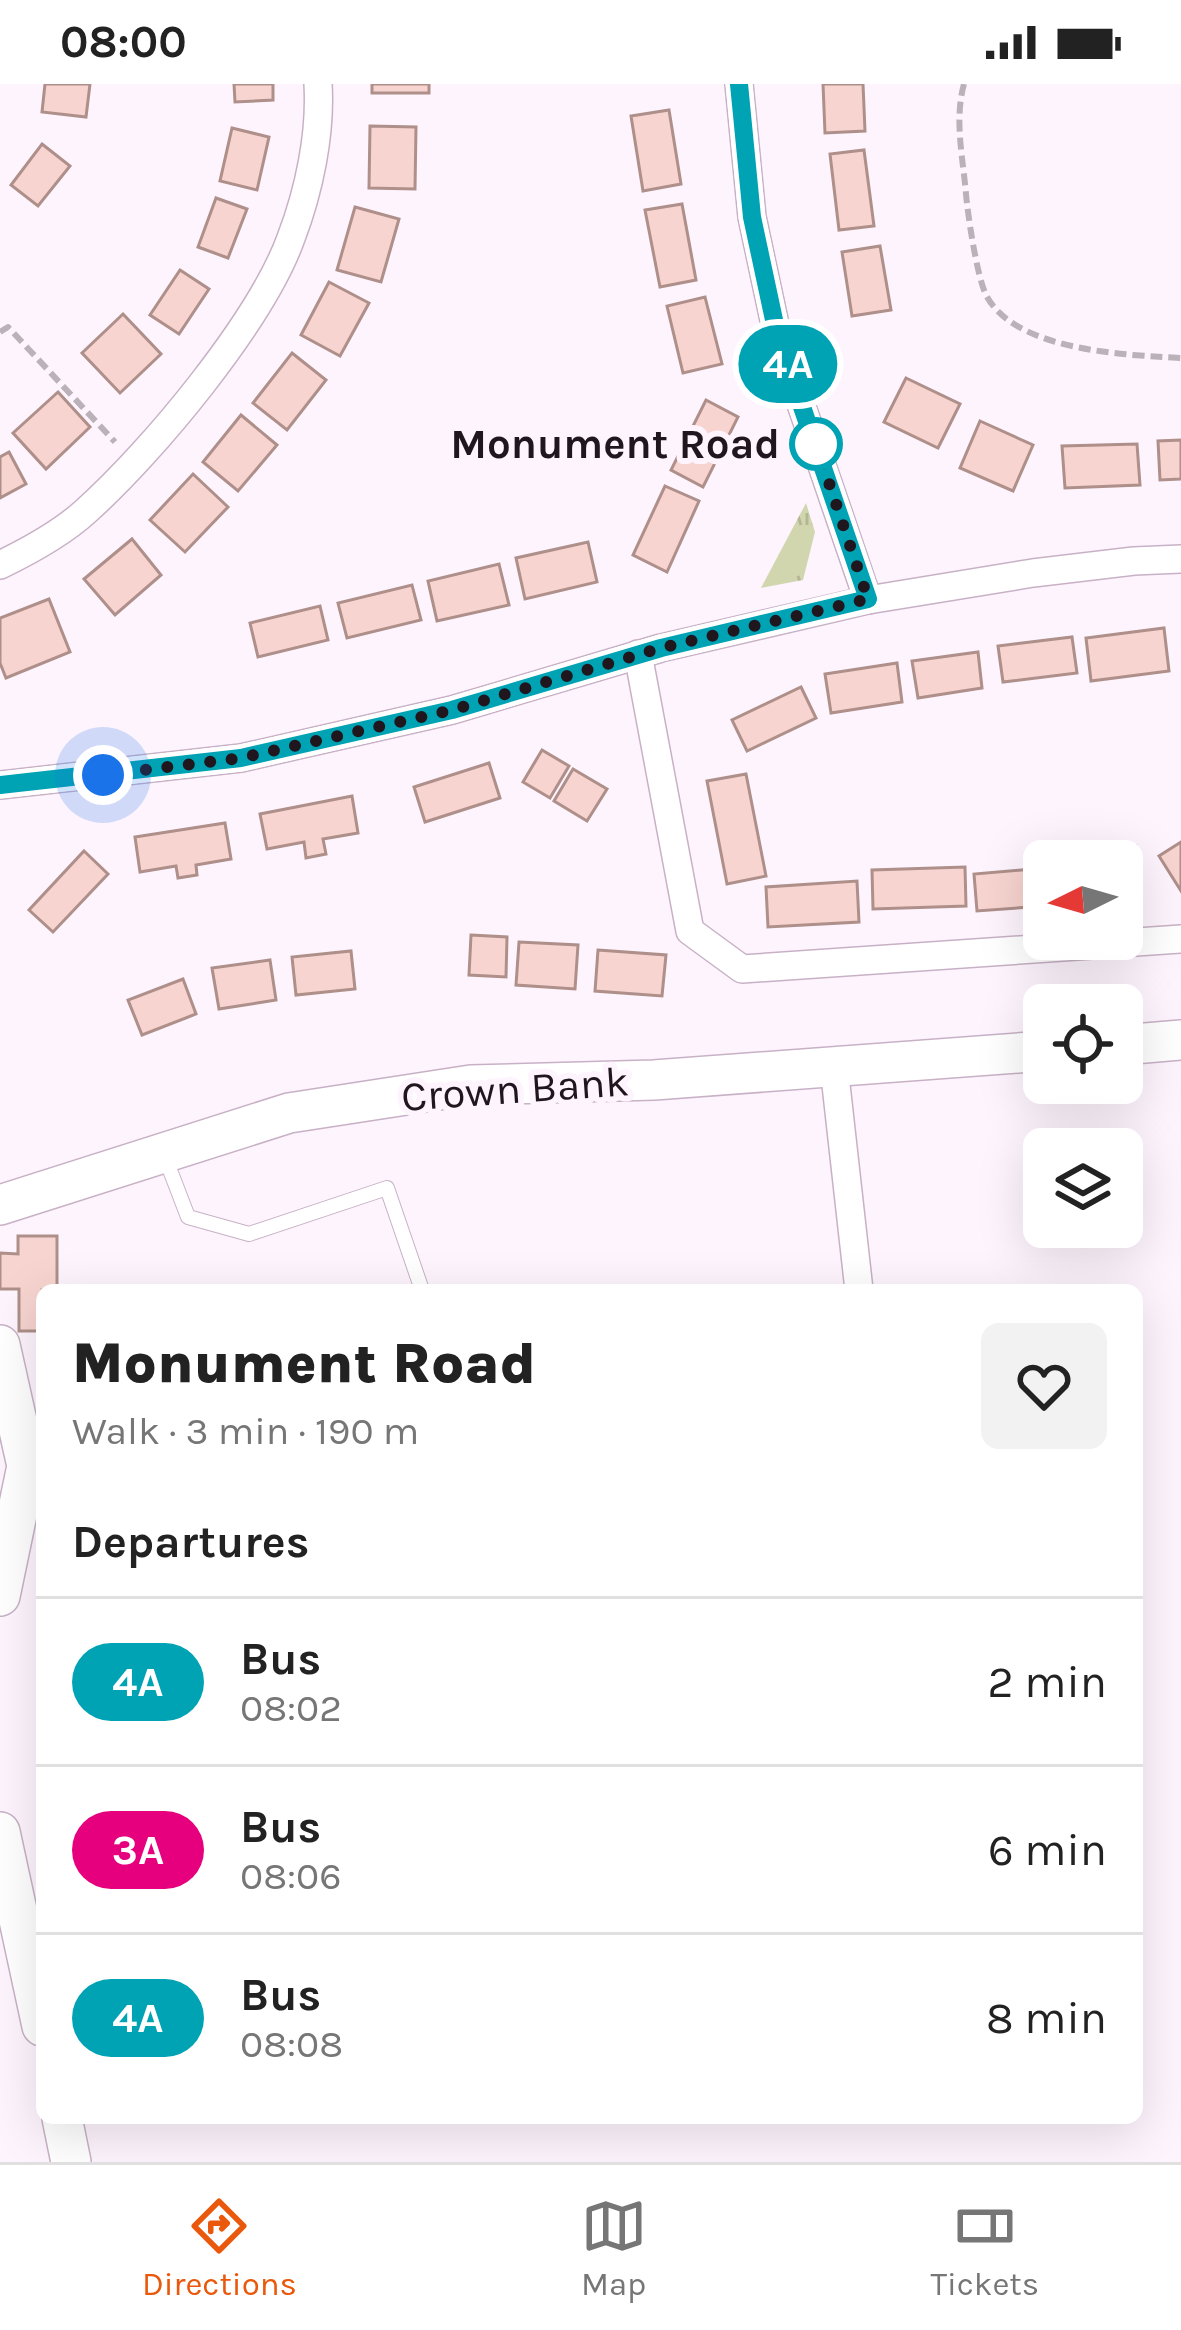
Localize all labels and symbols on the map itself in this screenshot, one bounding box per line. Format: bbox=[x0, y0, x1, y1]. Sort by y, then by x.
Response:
line badge: 4A bbox=[734, 325, 842, 403]
place label: Monument Road bbox=[450, 419, 780, 469]
marker: Monument Road bbox=[791, 419, 841, 469]
your location bbox=[73, 745, 133, 805]
north arrow bbox=[1023, 840, 1143, 960]
street label: Crown Bank bbox=[400, 1056, 630, 1122]

